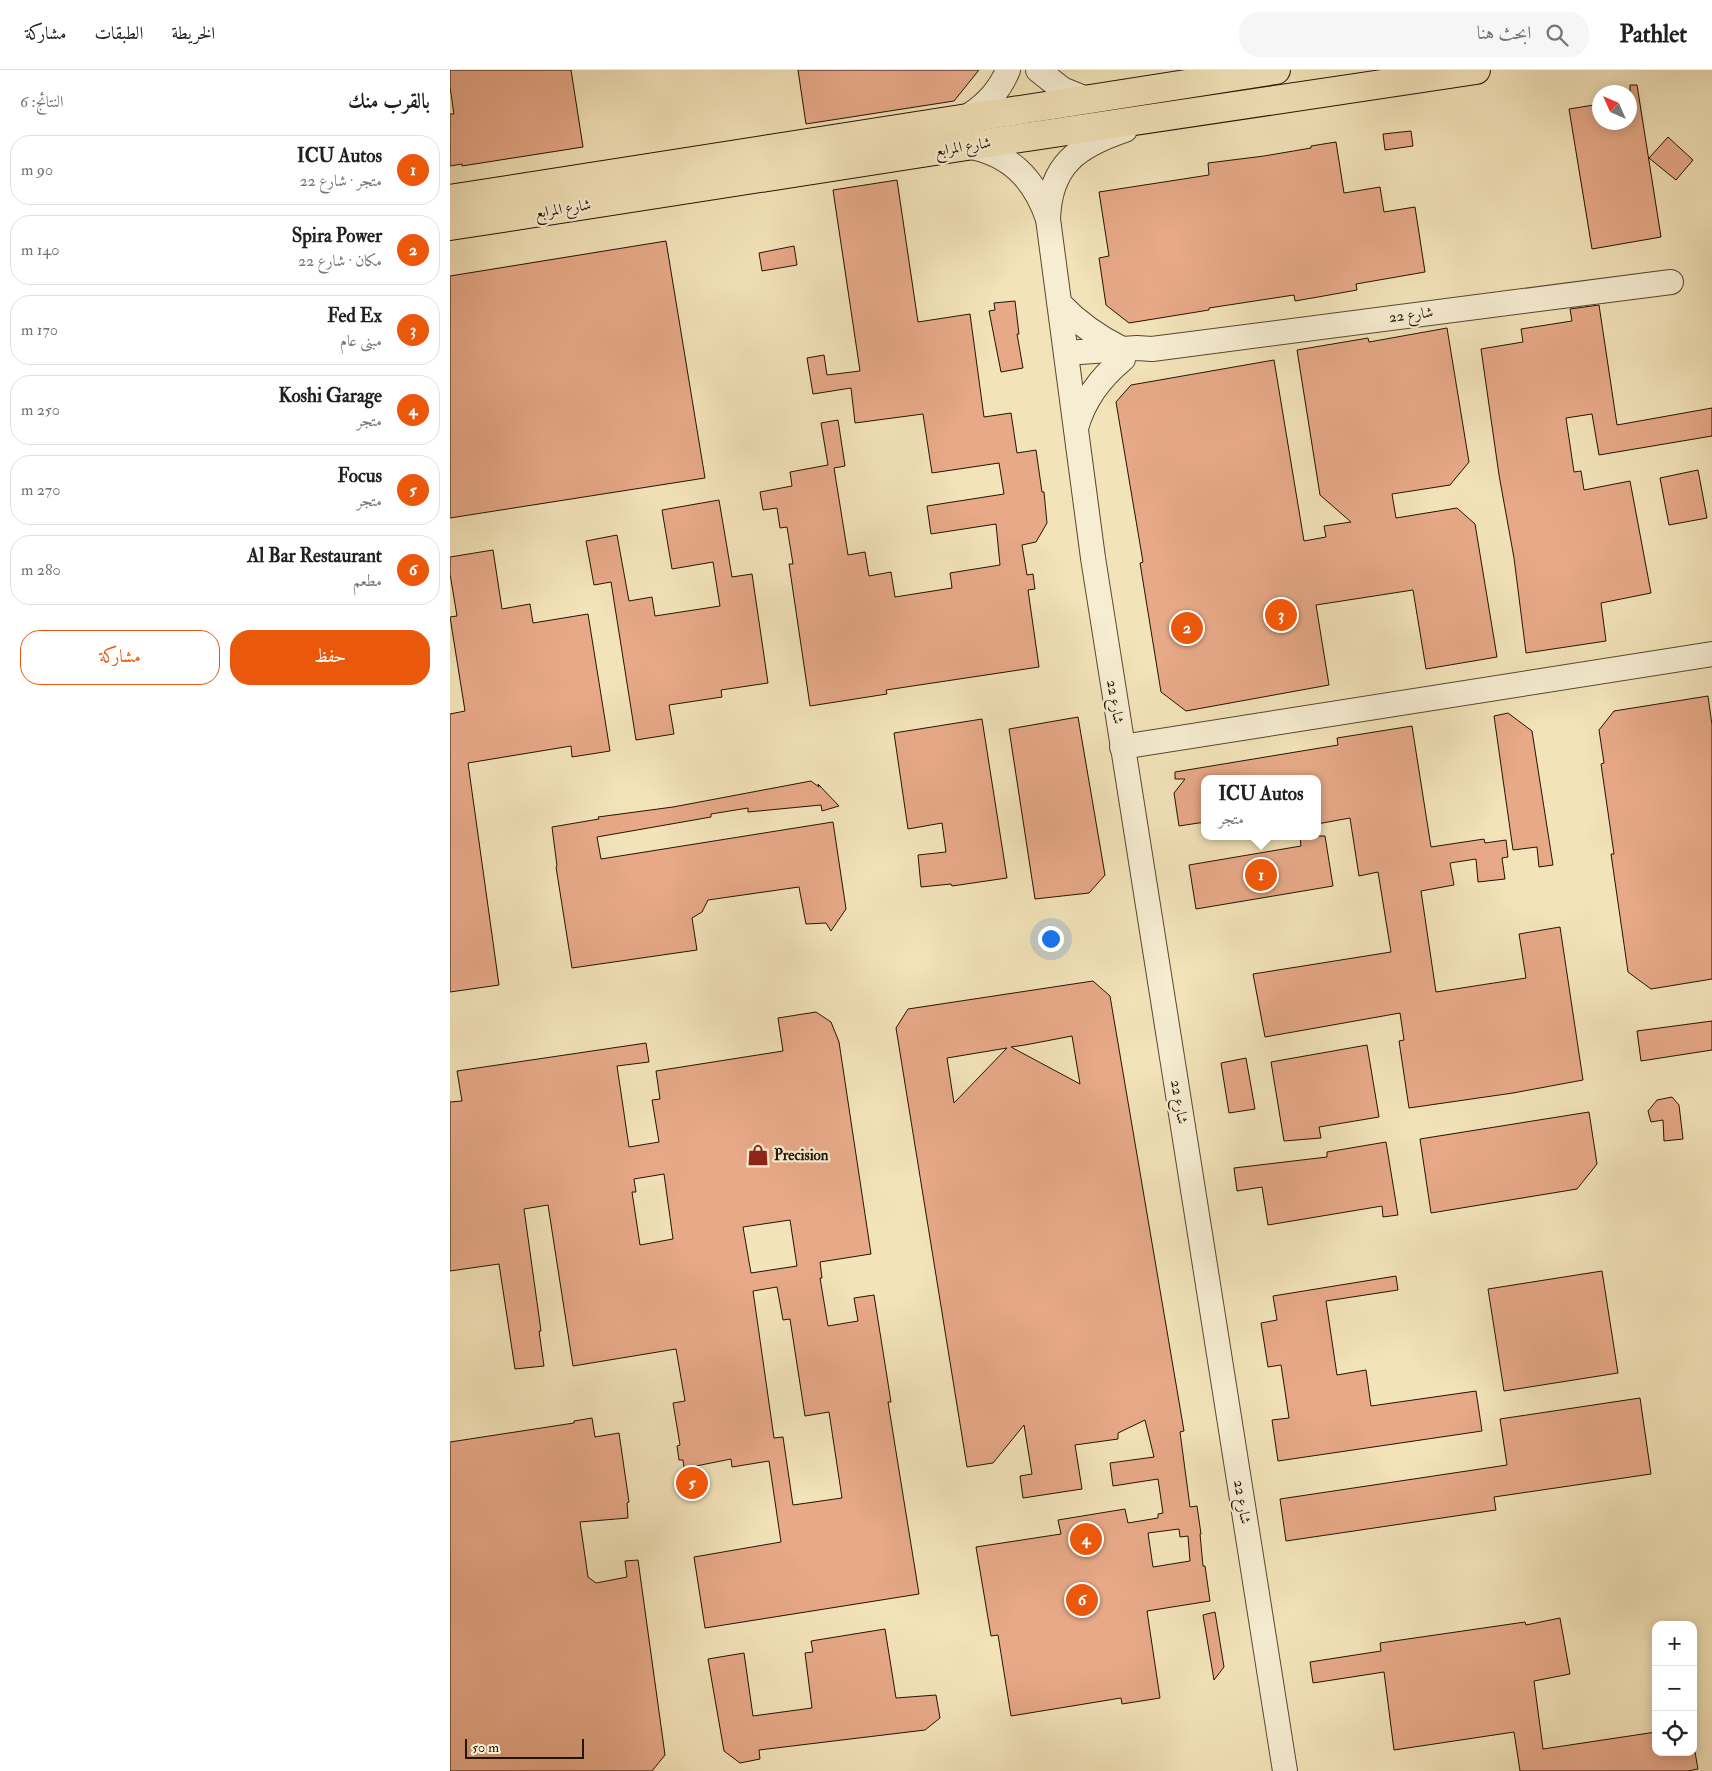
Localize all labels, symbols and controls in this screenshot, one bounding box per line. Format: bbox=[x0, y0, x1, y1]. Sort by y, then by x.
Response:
search box bbox=[1239, 12, 1589, 57]
text: Pathlet bbox=[1619, 19, 1687, 50]
text: ابحث هنا bbox=[1477, 21, 1531, 45]
icon: search bbox=[1543, 21, 1571, 49]
text: مشاركة bbox=[25, 22, 66, 45]
text: الطبقات bbox=[94, 22, 143, 45]
text: الخريطة bbox=[171, 22, 215, 45]
north arrow bbox=[1592, 85, 1637, 130]
text: بالقرب منك bbox=[348, 88, 430, 115]
text: النتائج: 6 bbox=[20, 92, 64, 112]
street label: شارع المرابع bbox=[934, 133, 993, 165]
text: ICU Autos bbox=[297, 144, 382, 168]
text: 90 m bbox=[21, 160, 53, 180]
text: 1 bbox=[410, 160, 416, 180]
text: متجر · شارع 22 bbox=[299, 171, 382, 191]
street label: شارع المرابع bbox=[534, 195, 593, 227]
text: Spira Power bbox=[292, 224, 382, 248]
text: 140 m bbox=[21, 240, 59, 260]
text: 2 bbox=[409, 240, 417, 260]
text: مكان · شارع 22 bbox=[298, 251, 382, 271]
street label: شارع 22 bbox=[1388, 303, 1435, 330]
text: Fed Ex bbox=[327, 304, 382, 328]
text: 170 m bbox=[21, 320, 58, 340]
text: 3 bbox=[410, 320, 416, 340]
text: مبنى عام bbox=[340, 331, 382, 351]
text: Koshi Garage bbox=[278, 384, 382, 408]
text: 250 m bbox=[21, 400, 60, 420]
text: 4 bbox=[409, 400, 417, 420]
text: متجر bbox=[357, 411, 382, 431]
text: Focus bbox=[337, 464, 382, 488]
text: 270 m bbox=[21, 480, 60, 500]
text: 5 bbox=[409, 480, 417, 500]
text: متجر bbox=[357, 491, 382, 511]
text: Al Bar Restaurant bbox=[247, 544, 382, 568]
text: 280 m bbox=[21, 560, 61, 580]
text: 6 bbox=[409, 560, 417, 580]
text: مطعم bbox=[353, 571, 382, 591]
pin: 3 bbox=[1265, 596, 1297, 634]
pin: 2 bbox=[1171, 609, 1203, 647]
button: مشاركة bbox=[20, 630, 220, 685]
button: حفظ bbox=[230, 630, 430, 685]
street label: شارع 22 bbox=[1099, 679, 1128, 726]
popup bbox=[1201, 775, 1321, 840]
text: ICU Autos bbox=[1219, 782, 1303, 806]
text: متجر bbox=[1219, 809, 1244, 829]
pin: 1 bbox=[1245, 856, 1277, 894]
your location bbox=[1038, 926, 1064, 952]
street label: شارع 22 bbox=[1163, 1079, 1192, 1126]
shop icon: Precision bbox=[745, 1142, 771, 1168]
place label: Precision bbox=[774, 1146, 829, 1165]
pin: 5 bbox=[676, 1464, 708, 1502]
street label: شارع 22 bbox=[1226, 1479, 1255, 1526]
pin: 4 bbox=[1070, 1520, 1102, 1558]
pin: 6 bbox=[1066, 1581, 1098, 1619]
map controls bbox=[1652, 1621, 1697, 1756]
button: + bbox=[1652, 1621, 1697, 1666]
button: − bbox=[1652, 1666, 1697, 1711]
button: locate bbox=[1652, 1711, 1697, 1756]
scale bar bbox=[465, 1736, 584, 1759]
text: 50 m bbox=[472, 1739, 499, 1756]

